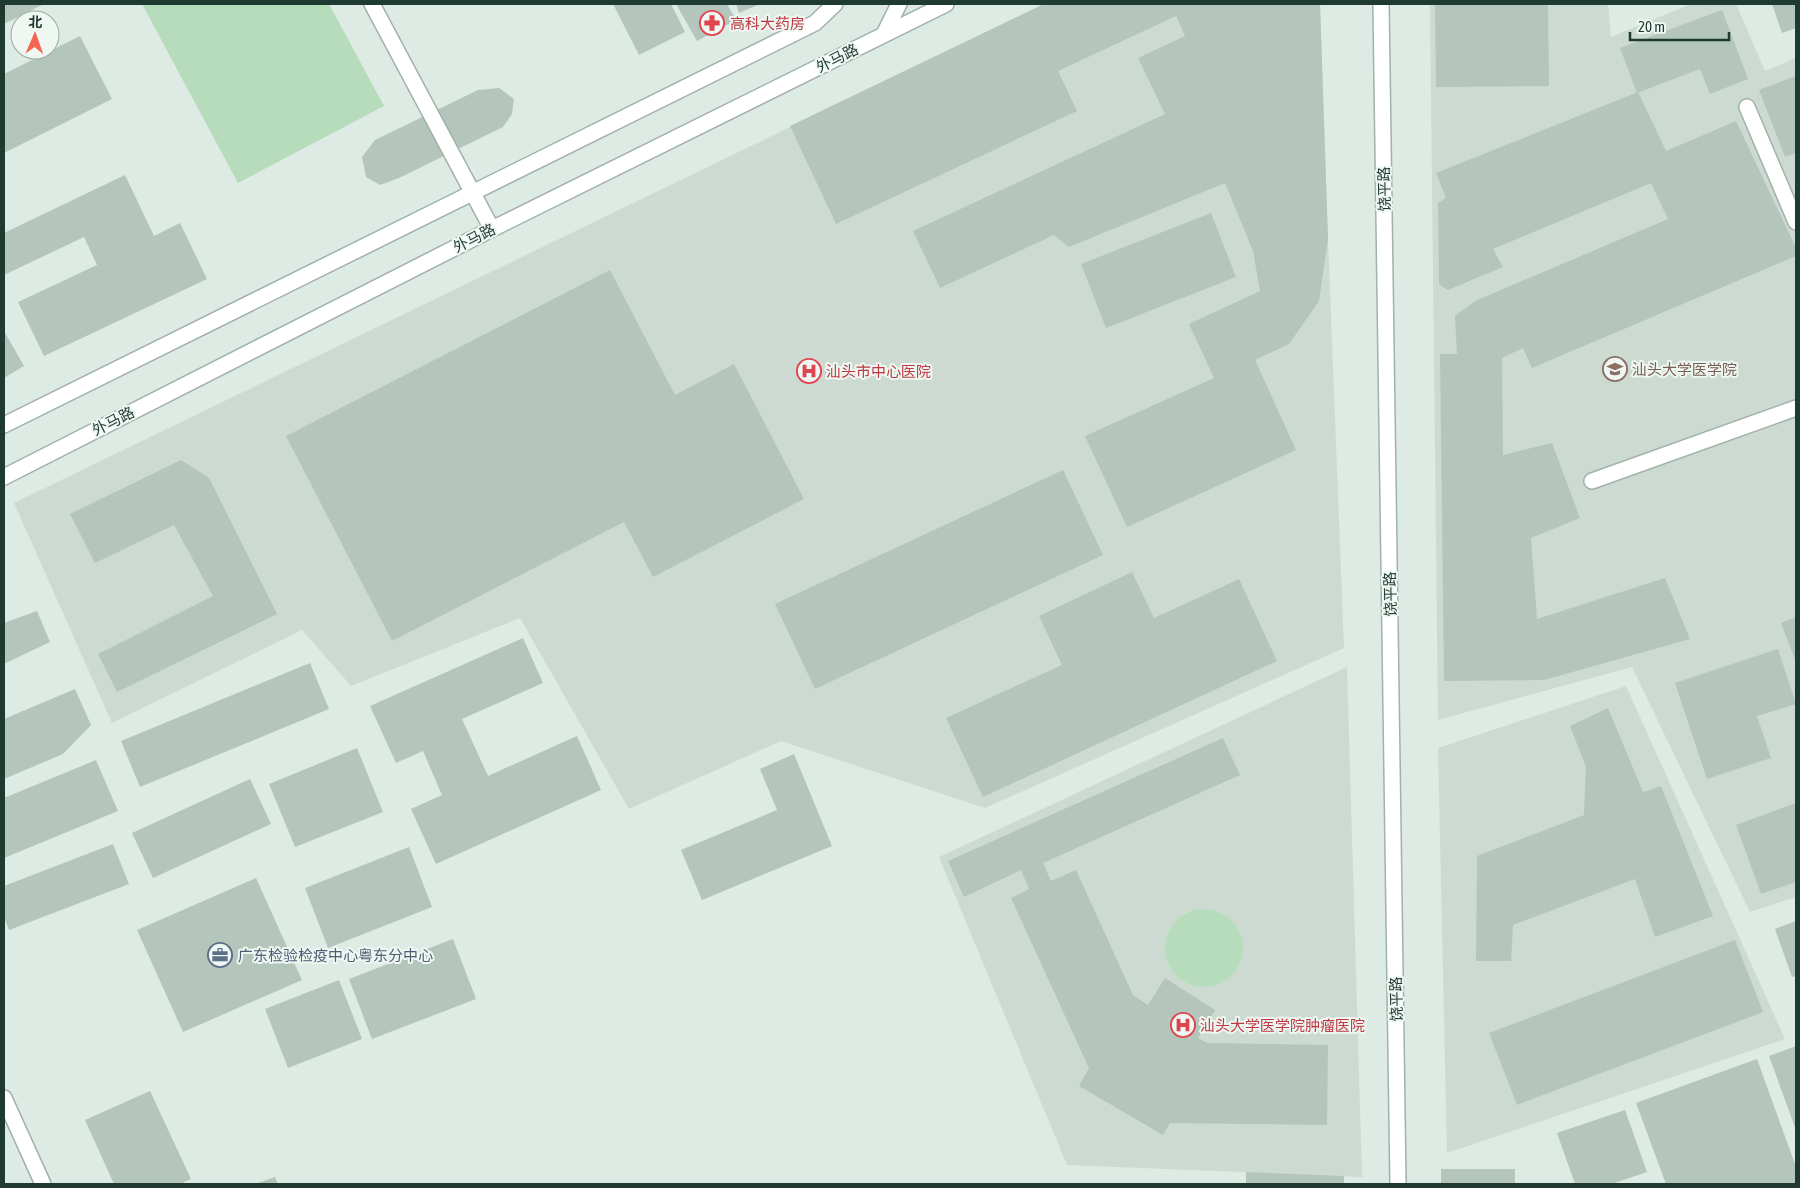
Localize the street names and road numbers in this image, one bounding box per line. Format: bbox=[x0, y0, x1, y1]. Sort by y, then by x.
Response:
street label: 外马路 bbox=[813, 40, 861, 76]
street label: 饶平路 bbox=[1375, 166, 1393, 212]
street label: 外马路 bbox=[450, 220, 498, 256]
street label: 外马路 bbox=[89, 403, 137, 439]
street label: 饶平路 bbox=[1381, 571, 1399, 617]
street label: 饶平路 bbox=[1387, 976, 1405, 1022]

